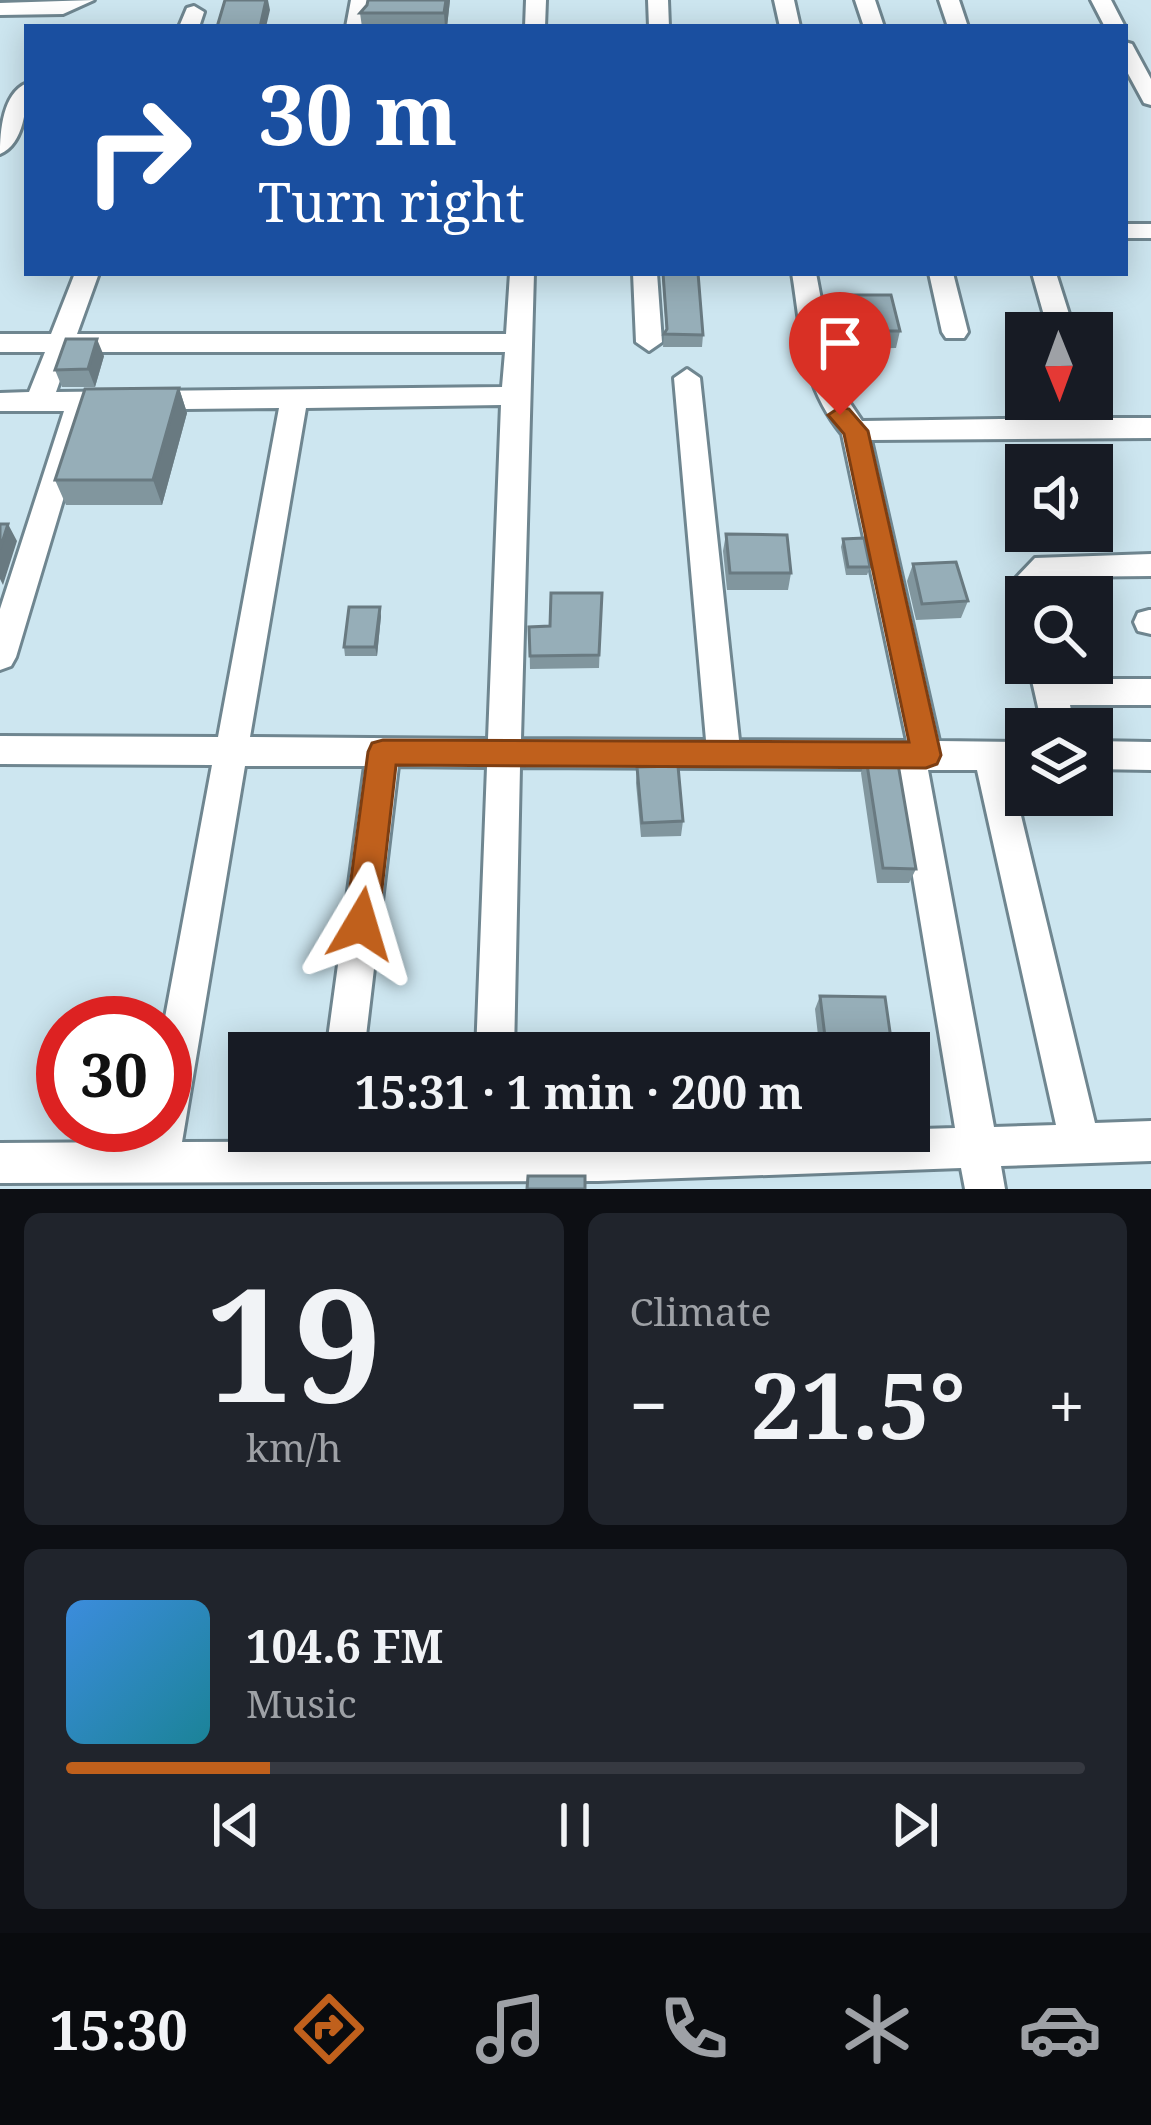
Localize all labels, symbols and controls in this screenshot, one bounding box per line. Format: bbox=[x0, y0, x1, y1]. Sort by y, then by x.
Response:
text: 30 m bbox=[258, 55, 458, 170]
icon: right bbox=[60, 72, 216, 228]
text: Turn right bbox=[258, 164, 525, 238]
pin bbox=[789, 292, 891, 415]
icon: arrive bbox=[807, 310, 873, 376]
north arrow bbox=[1005, 312, 1113, 420]
map controls bbox=[1005, 312, 1113, 816]
button: sound bbox=[1005, 444, 1113, 552]
button: search bbox=[1005, 576, 1113, 684]
button: layers bbox=[1005, 708, 1113, 816]
position arrow bbox=[298, 861, 424, 987]
speed limit sign: 30 bbox=[36, 996, 192, 1152]
text: 15:31 · 1 min · 200 m bbox=[355, 1061, 803, 1122]
text: 19 bbox=[206, 1235, 382, 1448]
text: Climate bbox=[630, 1284, 771, 1337]
text: 21.5° bbox=[750, 1343, 965, 1465]
text: − bbox=[630, 1359, 668, 1449]
text: + bbox=[1048, 1359, 1085, 1449]
text: km/h bbox=[246, 1420, 342, 1473]
text: 104.6 FM bbox=[246, 1615, 443, 1676]
text: Music bbox=[246, 1676, 357, 1729]
icon: previous bbox=[203, 1792, 269, 1858]
icon: pause bbox=[542, 1792, 608, 1858]
icon: next bbox=[882, 1792, 948, 1858]
icon: directions bbox=[287, 1987, 371, 2071]
icon: music bbox=[469, 1987, 553, 2071]
icon: phone bbox=[652, 1987, 736, 2071]
icon: climate bbox=[835, 1987, 919, 2071]
icon: car bbox=[1018, 1987, 1102, 2071]
text: 15:30 bbox=[49, 1992, 188, 2066]

